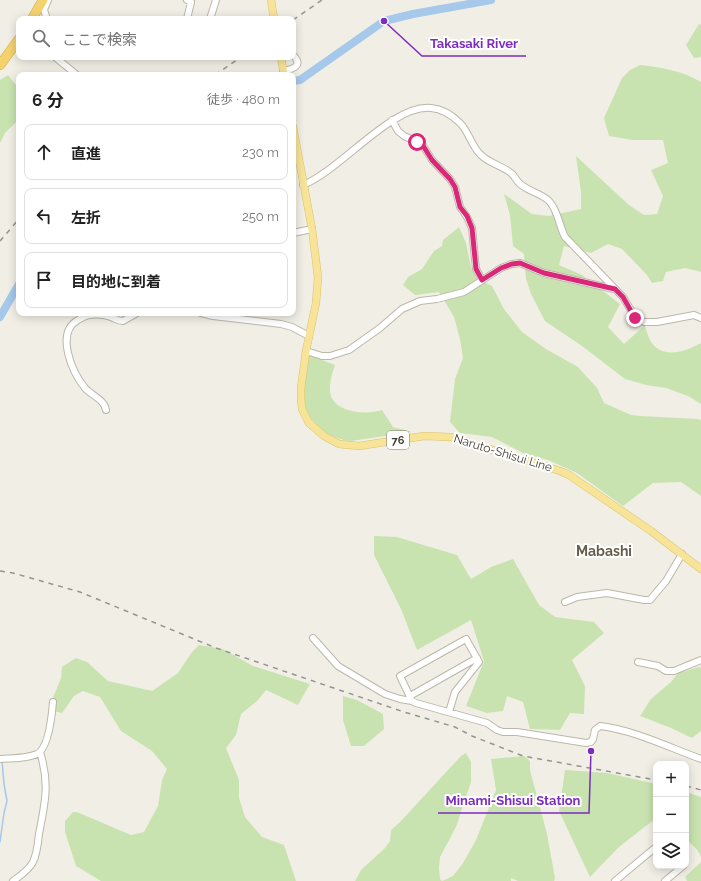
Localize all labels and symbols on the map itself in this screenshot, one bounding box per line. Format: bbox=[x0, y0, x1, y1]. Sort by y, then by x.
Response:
callout: Takasaki River bbox=[422, 31, 526, 56]
text: Takasaki River bbox=[430, 36, 518, 51]
route start bbox=[408, 133, 426, 151]
route end bbox=[626, 309, 644, 327]
road number: 76 bbox=[387, 431, 409, 449]
street label: Naruto-Shisui Line bbox=[452, 431, 554, 475]
district label: Mabashi bbox=[576, 543, 632, 559]
callout: Minami-Shisui Station bbox=[438, 788, 589, 813]
text: Minami-Shisui Station bbox=[446, 793, 581, 808]

